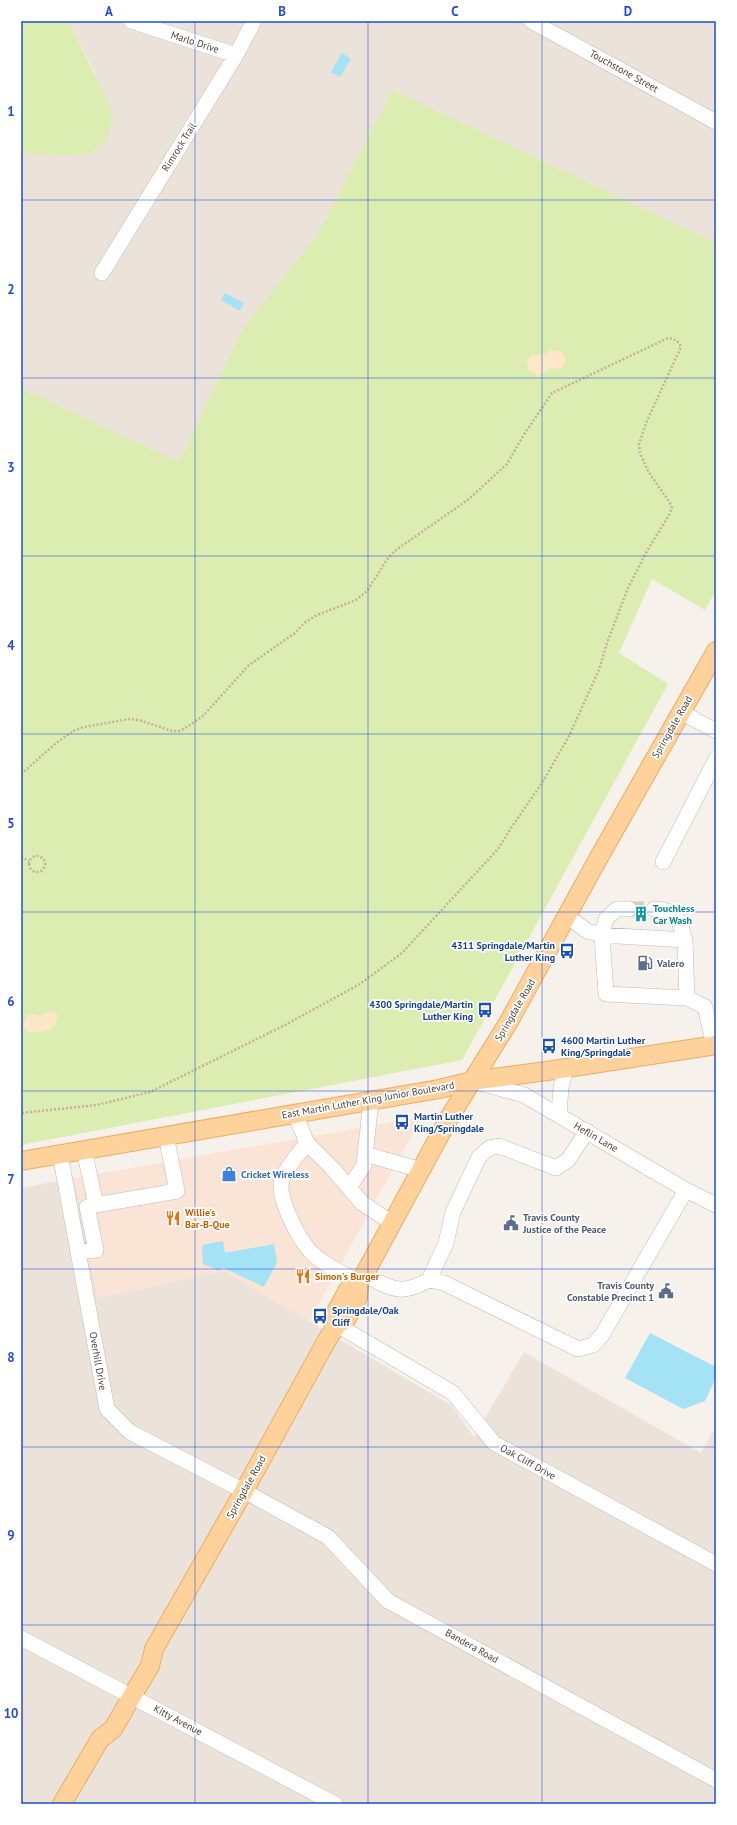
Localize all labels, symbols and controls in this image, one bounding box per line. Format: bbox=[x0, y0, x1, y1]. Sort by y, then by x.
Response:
text: A bbox=[105, 3, 113, 20]
text: B bbox=[278, 3, 286, 20]
text: C bbox=[451, 3, 459, 20]
text: D bbox=[624, 3, 632, 20]
street label: Marlo Drive bbox=[169, 28, 221, 56]
street label: Touchstone Street bbox=[587, 47, 661, 96]
text: 1 bbox=[7, 103, 15, 120]
street label: Rimrock Trail bbox=[159, 120, 199, 174]
text: 2 bbox=[7, 281, 15, 298]
text: 3 bbox=[7, 459, 15, 476]
text: 4 bbox=[7, 637, 15, 654]
street label: Springdale Road bbox=[649, 694, 695, 760]
text: 5 bbox=[7, 815, 15, 832]
place label: Touchless Car Wash bbox=[653, 902, 694, 927]
building icon: Touchless Car Wash bbox=[632, 905, 650, 923]
place label: 4311 Springdale/Martin Luther King bbox=[451, 939, 555, 964]
bus stop icon: 4311 Springdale/Martin Luther King bbox=[558, 942, 576, 960]
fuel station icon: Valero bbox=[636, 954, 654, 972]
place label: Valero bbox=[656, 957, 685, 970]
street label: Springdale Road bbox=[492, 977, 538, 1043]
text: 6 bbox=[7, 993, 15, 1010]
place label: 4300 Springdale/Martin Luther King bbox=[369, 998, 473, 1023]
bus stop icon: 4300 Springdale/Martin Luther King bbox=[476, 1001, 494, 1019]
place label: 4600 Martin Luther King/Springdale bbox=[561, 1034, 646, 1059]
bus stop icon: 4600 Martin Luther King/Springdale bbox=[540, 1037, 558, 1055]
street label: East Martin Luther King Junior Boulevard bbox=[281, 1078, 455, 1122]
place label: Martin Luther King/Springdale bbox=[414, 1110, 484, 1135]
bus stop icon: Martin Luther King/Springdale bbox=[393, 1113, 411, 1131]
street label: Heflin Lane bbox=[572, 1119, 620, 1155]
shop icon: Cricket Wireless bbox=[220, 1165, 238, 1183]
place label: Cricket Wireless bbox=[241, 1168, 309, 1181]
text: 7 bbox=[7, 1171, 15, 1188]
place label: Willie's Bar-B-Que bbox=[185, 1206, 230, 1231]
restaurant icon: Willie's Bar-B-Que bbox=[164, 1209, 182, 1227]
place label: Travis County Justice of the Peace bbox=[522, 1211, 606, 1236]
public building icon: Travis County Justice of the Peace bbox=[502, 1214, 520, 1232]
restaurant icon: Simon's Burger bbox=[294, 1267, 312, 1285]
place label: Simon's Burger bbox=[315, 1270, 380, 1283]
place label: Travis County Constable Precinct 1 bbox=[567, 1279, 654, 1304]
public building icon: Travis County Constable Precinct 1 bbox=[657, 1282, 675, 1300]
place label: Springdale/Oak Cliff bbox=[332, 1304, 399, 1329]
bus stop icon: Springdale/Oak Cliff bbox=[311, 1307, 329, 1325]
street label: Overhill Drive bbox=[86, 1331, 110, 1391]
text: 8 bbox=[7, 1349, 15, 1366]
street label: Oak Cliff Drive bbox=[498, 1441, 558, 1483]
street label: Springdale Road bbox=[223, 1453, 269, 1521]
text: 9 bbox=[7, 1527, 15, 1544]
street label: Bandera Road bbox=[443, 1626, 501, 1666]
street label: Kitty Avenue bbox=[151, 1702, 205, 1738]
text: 10 bbox=[4, 1705, 18, 1722]

